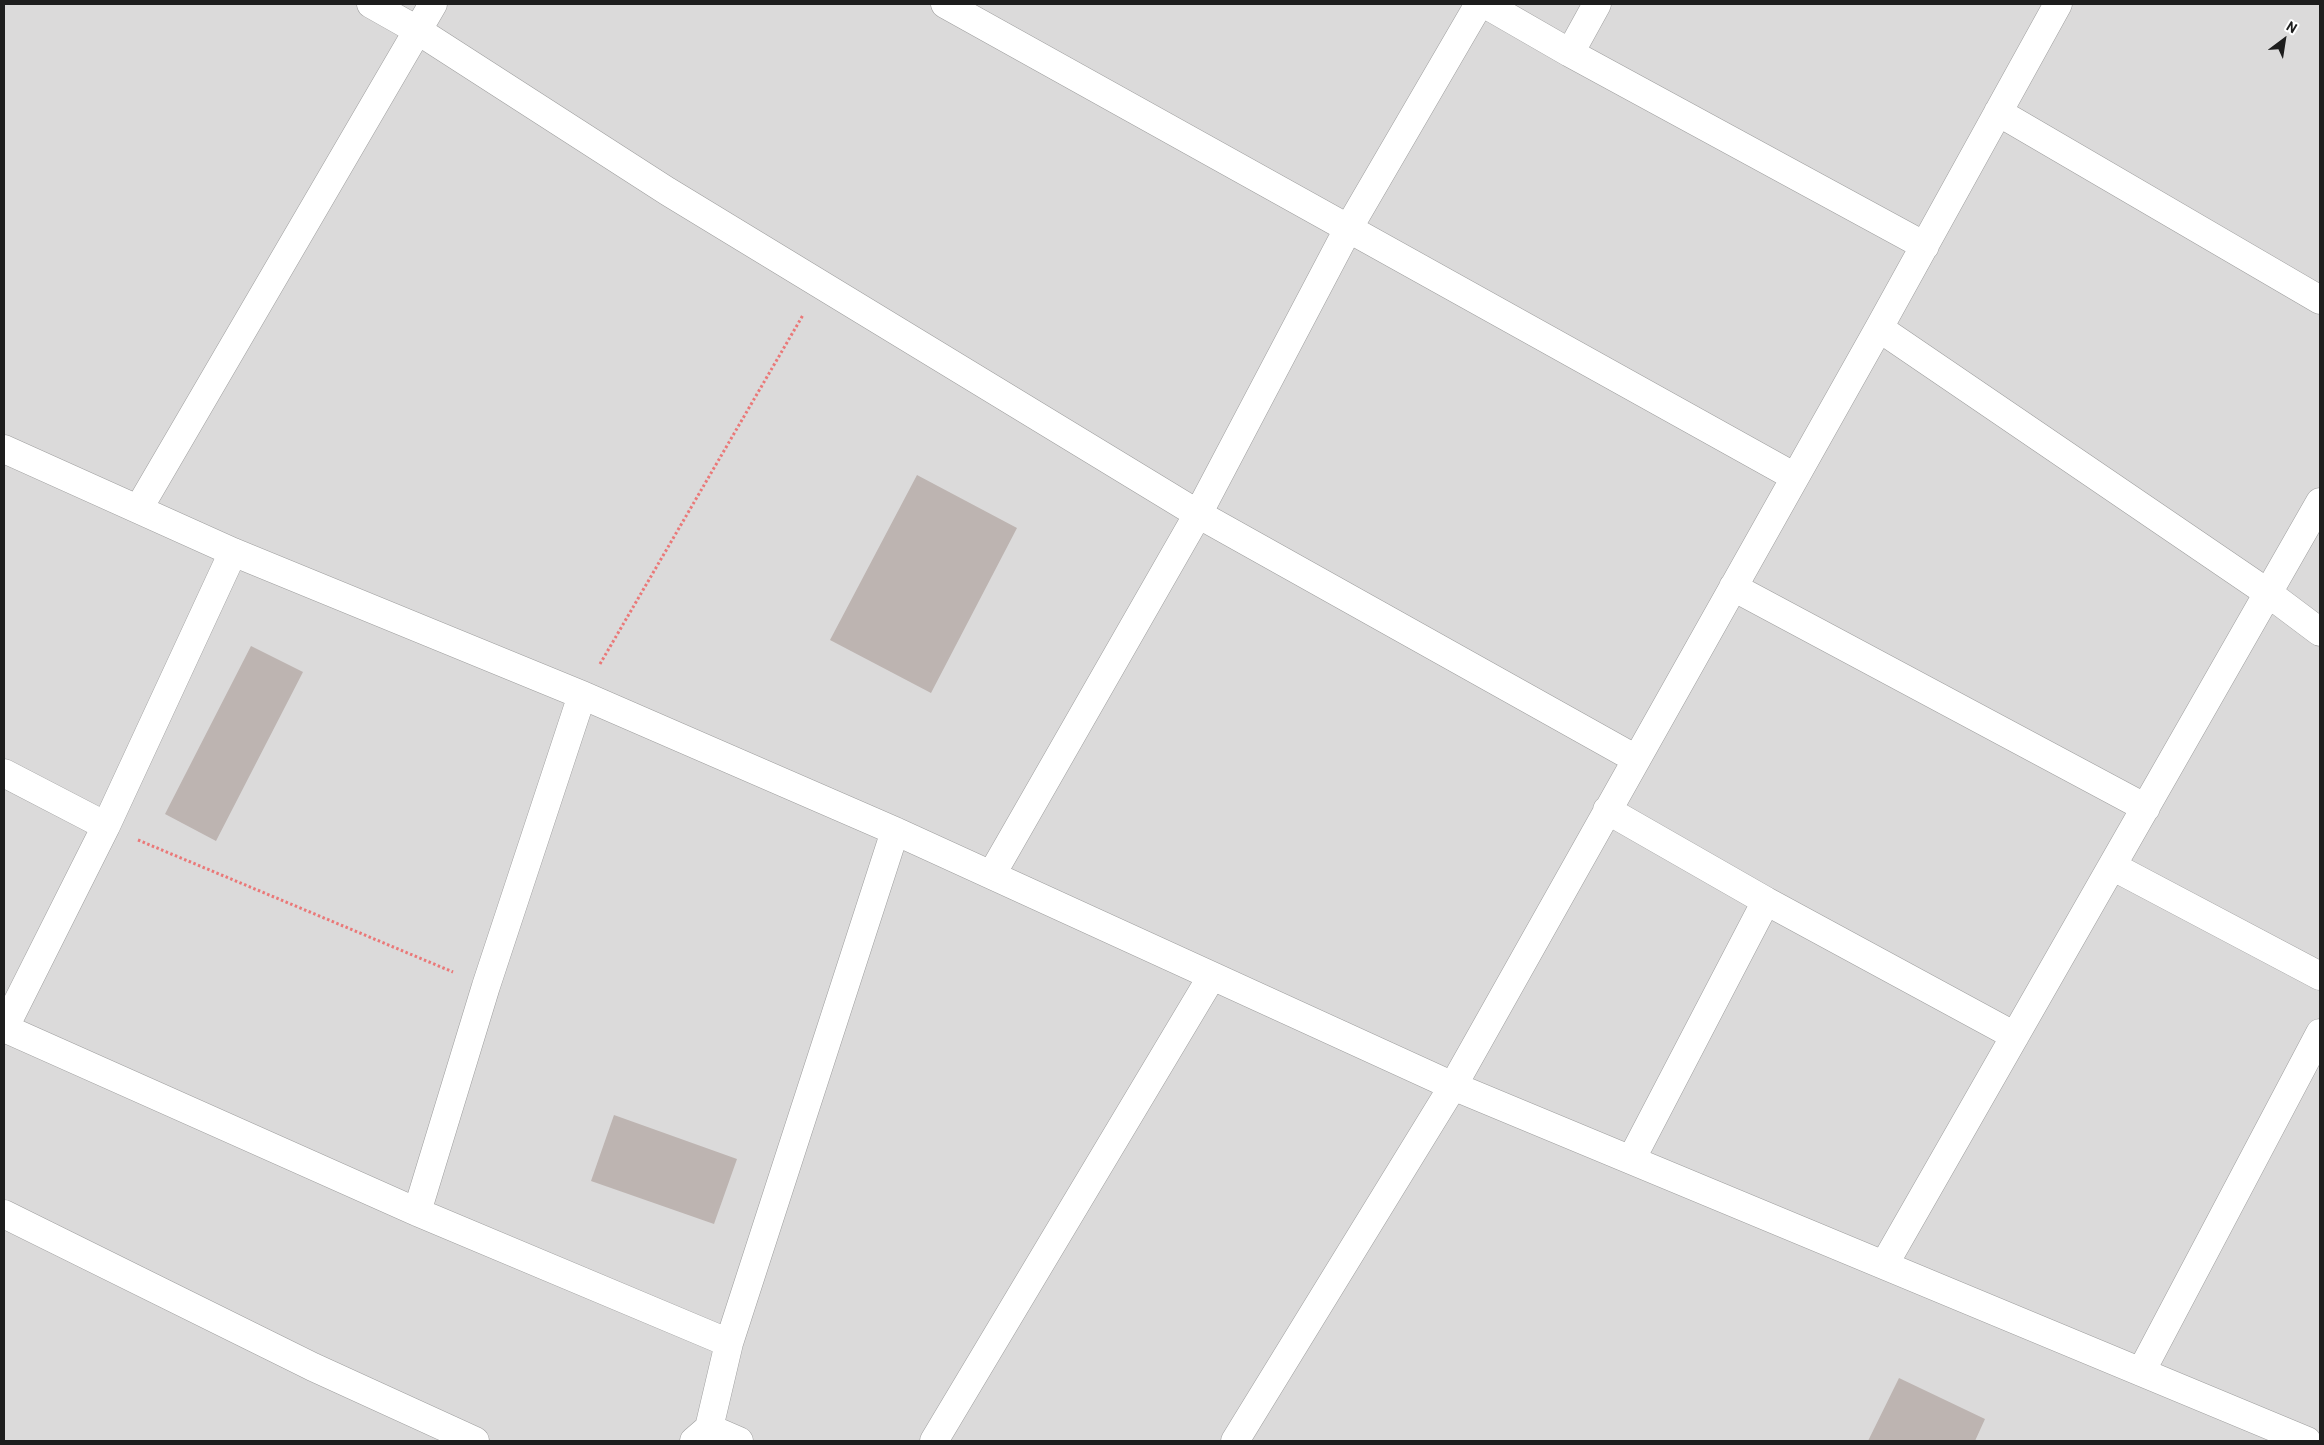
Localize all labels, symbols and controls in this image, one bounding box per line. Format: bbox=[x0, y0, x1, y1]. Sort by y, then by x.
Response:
north arrow bbox=[2259, 15, 2309, 65]
text: N bbox=[2284, 17, 2300, 36]

